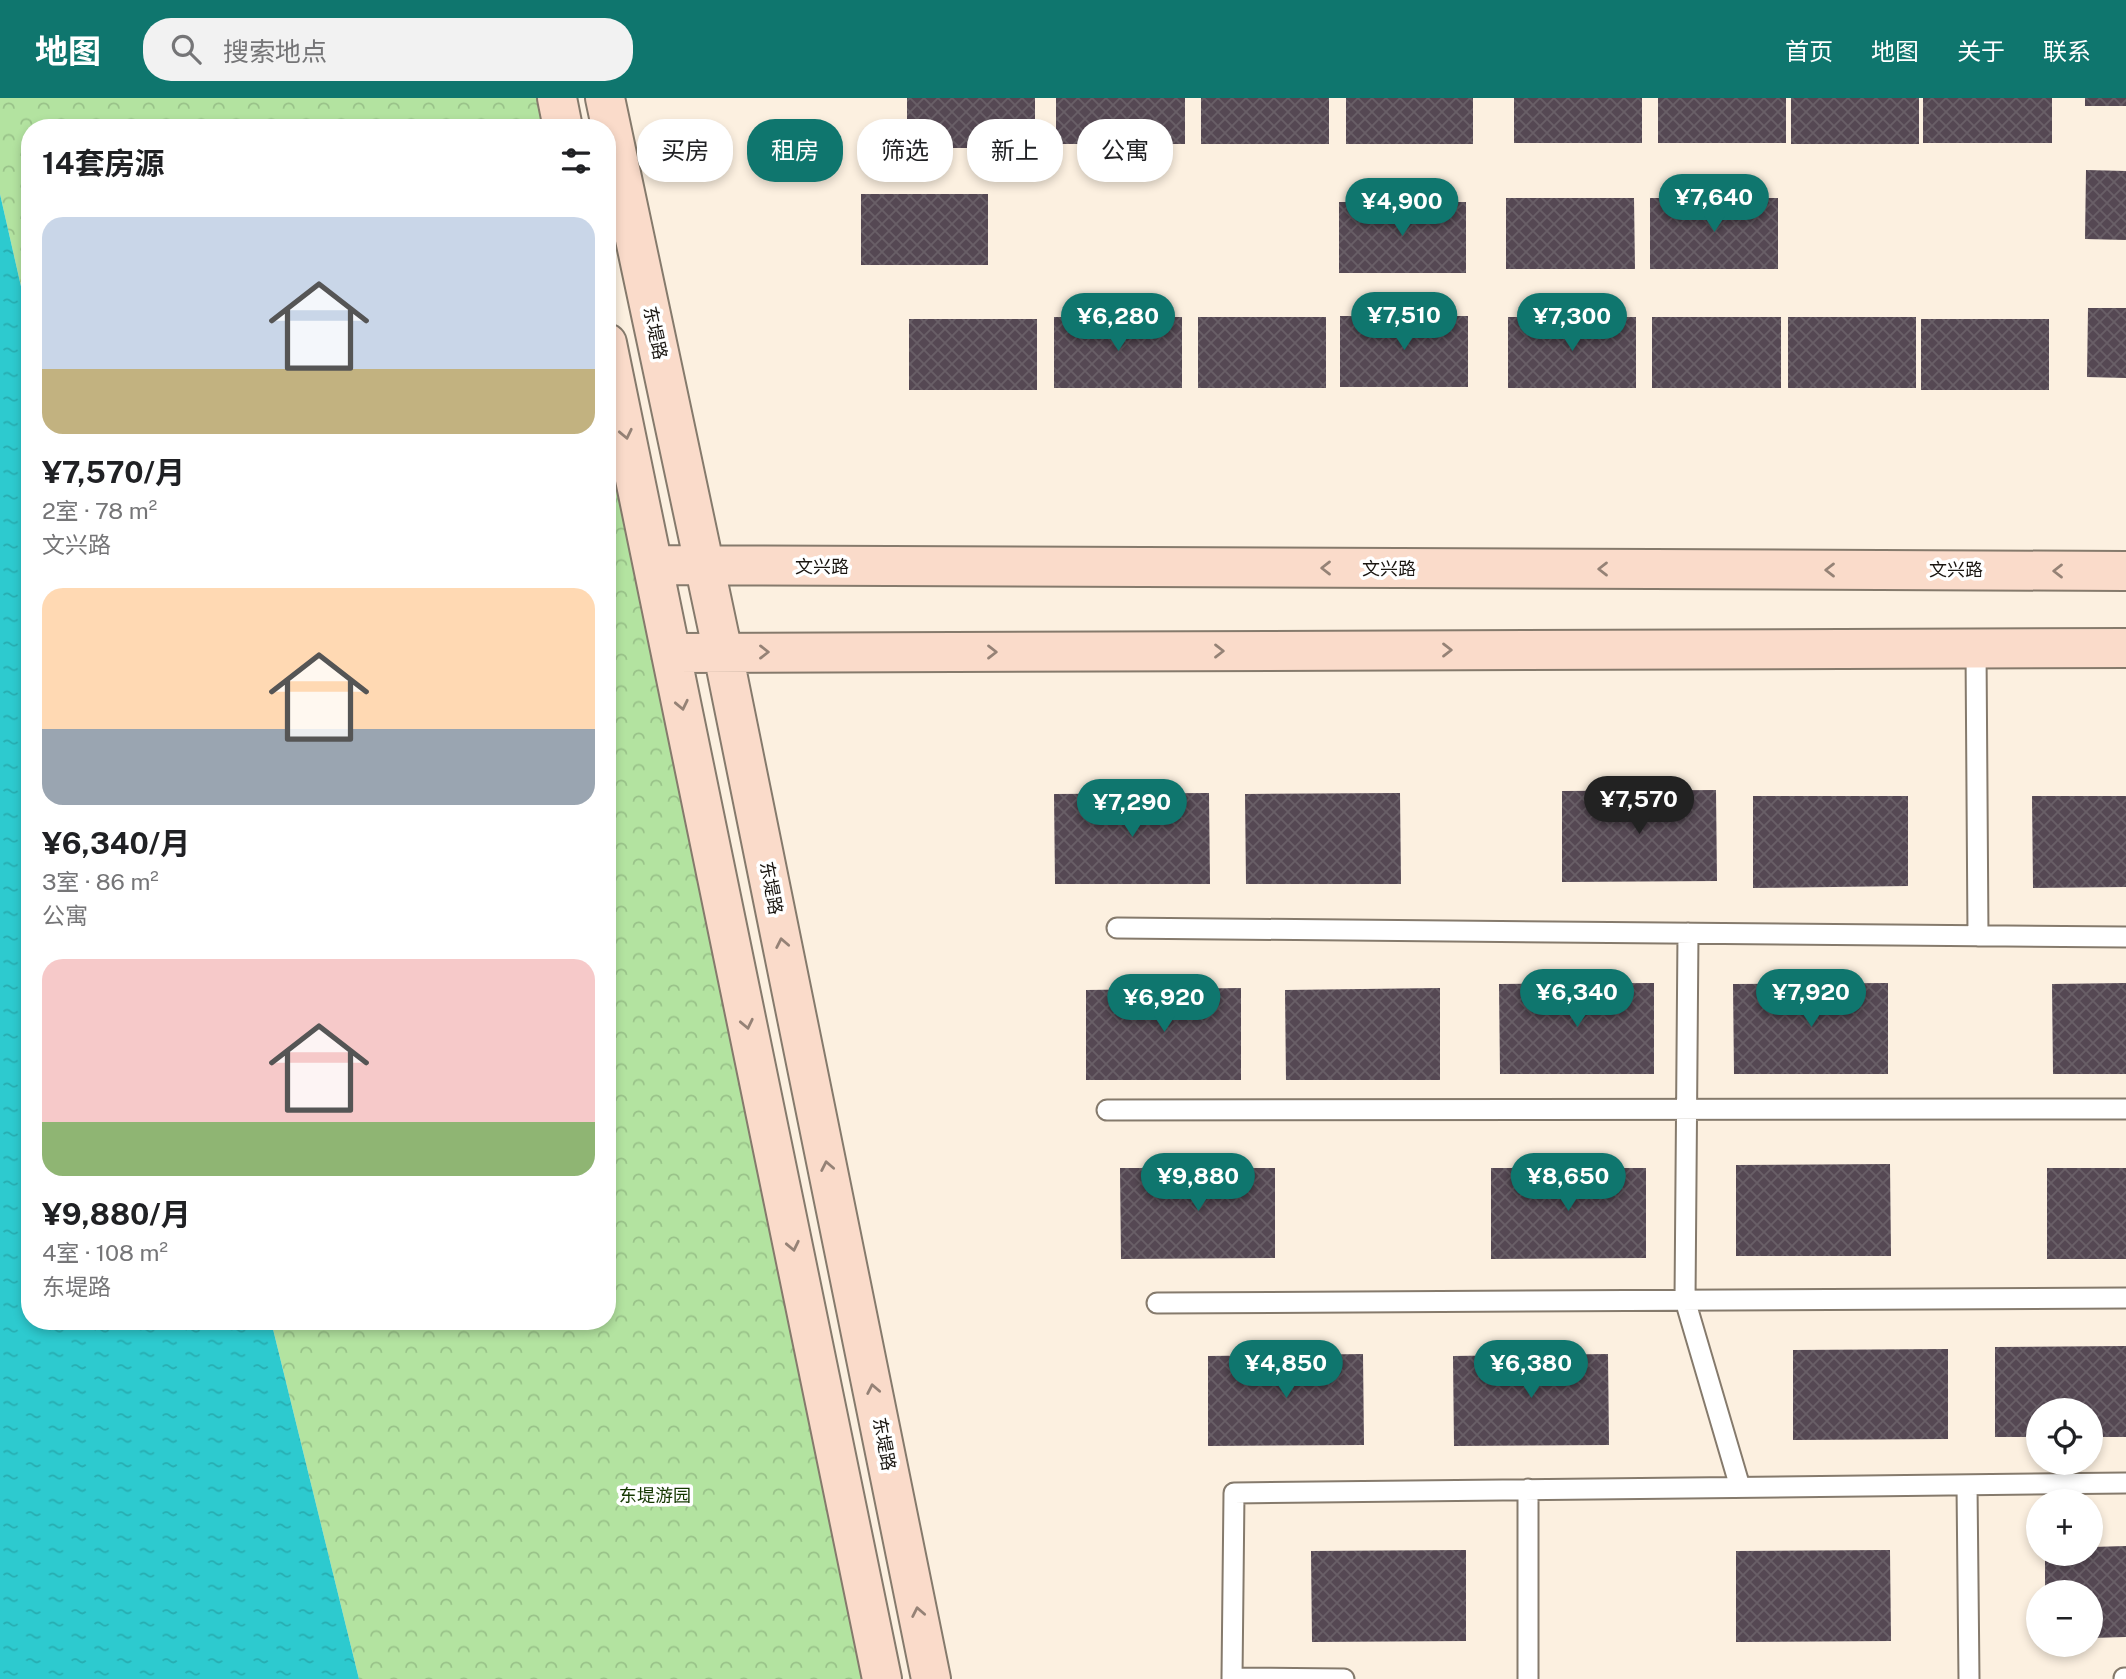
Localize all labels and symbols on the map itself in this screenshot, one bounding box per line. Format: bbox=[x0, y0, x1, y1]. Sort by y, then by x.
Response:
pin: ¥7,640 bbox=[1657, 174, 1771, 234]
pin: ¥4,900 bbox=[1345, 178, 1459, 238]
pin: ¥7,510 bbox=[1347, 292, 1461, 352]
pin: ¥6,280 bbox=[1061, 294, 1175, 353]
pin: ¥7,300 bbox=[1515, 294, 1629, 353]
street label: 东堤路 bbox=[640, 304, 671, 361]
one-way arrow bbox=[617, 428, 632, 440]
street label: 文兴路 bbox=[795, 556, 849, 577]
street label: 文兴路 bbox=[1362, 558, 1416, 579]
street label: 文兴路 bbox=[1929, 559, 1983, 580]
one-way arrow bbox=[1321, 560, 1331, 576]
one-way arrow bbox=[1597, 561, 1608, 577]
one-way arrow bbox=[1825, 562, 1835, 578]
one-way arrow bbox=[2052, 563, 2063, 579]
one-way arrow bbox=[1442, 642, 1452, 658]
one-way arrow bbox=[1214, 643, 1225, 659]
one-way arrow bbox=[759, 644, 770, 660]
one-way arrow bbox=[987, 644, 997, 660]
one-way arrow bbox=[673, 699, 688, 711]
pin: ¥7,570 bbox=[1582, 776, 1696, 836]
pin: ¥7,290 bbox=[1075, 780, 1189, 839]
street label: 东堤路 bbox=[756, 859, 787, 916]
one-way arrow bbox=[776, 937, 791, 949]
pin: ¥6,340 bbox=[1520, 970, 1634, 1029]
pin: ¥7,920 bbox=[1754, 970, 1868, 1029]
pin: ¥6,920 bbox=[1107, 974, 1221, 1034]
one-way arrow bbox=[739, 1018, 754, 1030]
pin: ¥9,880 bbox=[1141, 1154, 1255, 1213]
pin: ¥8,650 bbox=[1511, 1154, 1625, 1213]
one-way arrow bbox=[821, 1160, 836, 1172]
one-way arrow bbox=[785, 1240, 800, 1252]
pin: ¥4,850 bbox=[1229, 1340, 1343, 1400]
pin: ¥6,380 bbox=[1474, 1340, 1588, 1400]
one-way arrow bbox=[866, 1383, 881, 1395]
street label: 东堤路 bbox=[869, 1415, 900, 1472]
park label: 东堤游园 bbox=[619, 1485, 691, 1506]
one-way arrow bbox=[911, 1606, 926, 1618]

